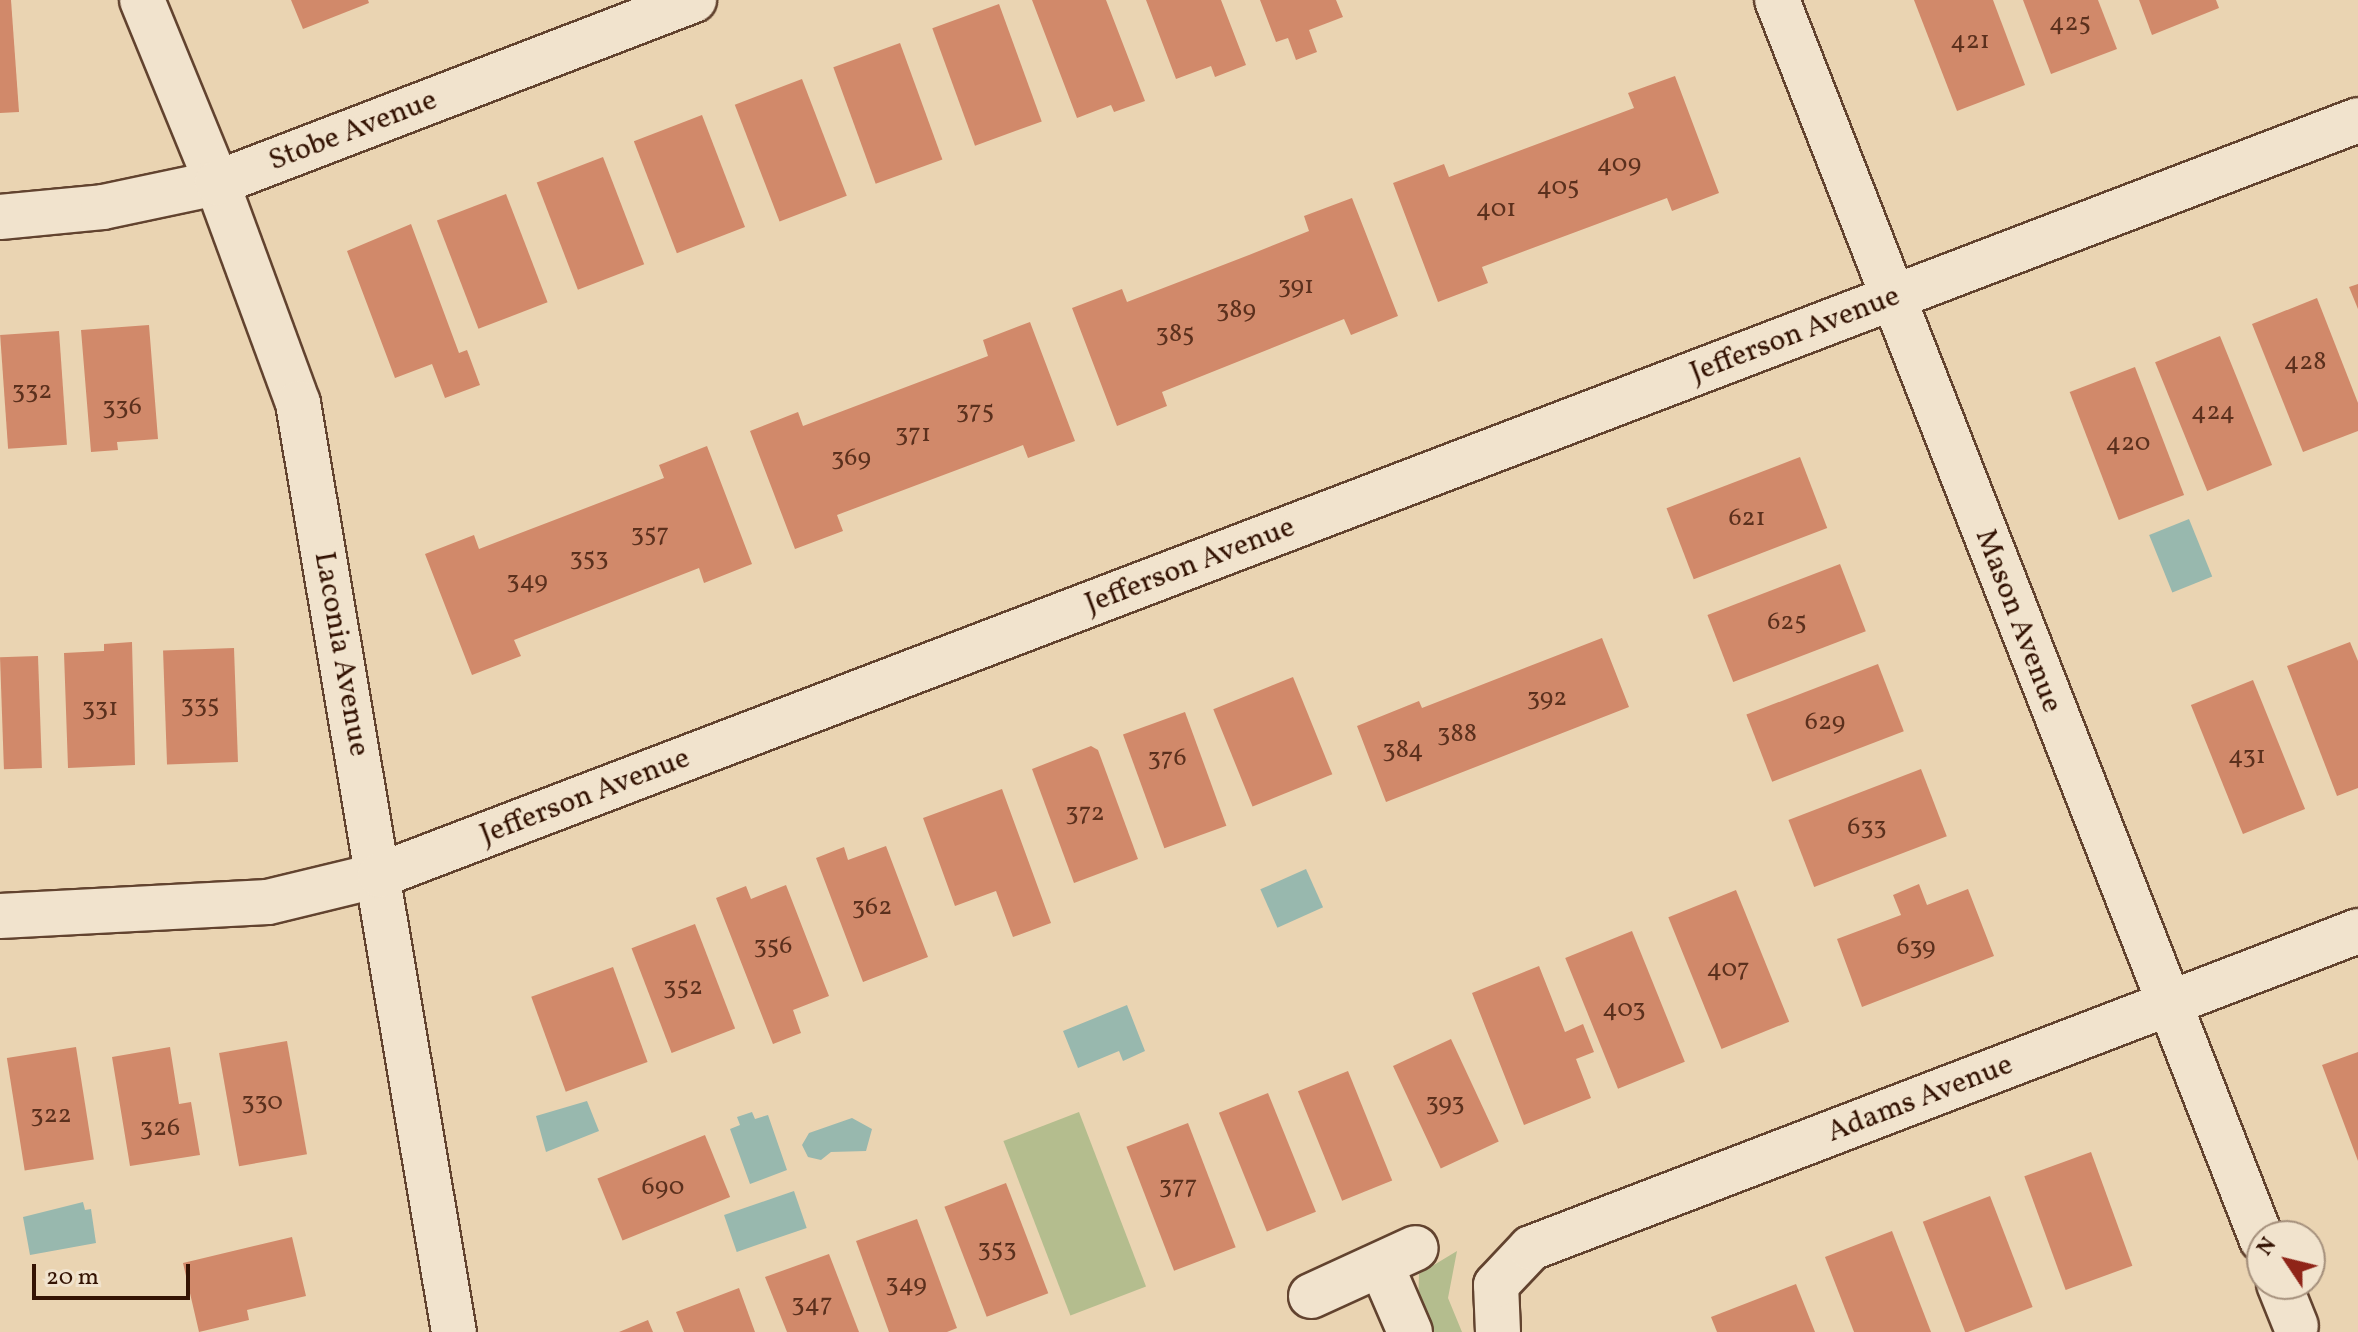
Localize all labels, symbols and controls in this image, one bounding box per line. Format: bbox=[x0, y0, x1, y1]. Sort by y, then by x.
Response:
house number: 425 bbox=[2049, 8, 2091, 40]
house number: 421 bbox=[1950, 26, 1990, 58]
street label: Stobe Avenue bbox=[264, 82, 442, 180]
house number: 409 bbox=[1597, 149, 1641, 181]
house number: 405 bbox=[1537, 172, 1579, 204]
house number: 401 bbox=[1476, 194, 1516, 226]
house number: 391 bbox=[1278, 271, 1314, 303]
street label: Jefferson Avenue bbox=[1685, 278, 1905, 392]
house number: 389 bbox=[1216, 295, 1256, 327]
house number: 385 bbox=[1156, 319, 1194, 351]
house number: 428 bbox=[2284, 347, 2326, 379]
house number: 332 bbox=[12, 376, 52, 408]
house number: 336 bbox=[102, 392, 142, 424]
house number: 375 bbox=[956, 396, 994, 428]
house number: 424 bbox=[2191, 397, 2235, 429]
house number: 371 bbox=[895, 419, 931, 451]
house number: 420 bbox=[2106, 428, 2150, 460]
house number: 369 bbox=[831, 443, 871, 475]
house number: 621 bbox=[1728, 503, 1766, 535]
street label: Jefferson Avenue bbox=[1080, 509, 1300, 623]
house number: 357 bbox=[631, 519, 669, 551]
street label: Mason Avenue bbox=[1966, 524, 2070, 718]
house number: 353 bbox=[569, 543, 609, 575]
street label: Laconia Avenue bbox=[305, 549, 377, 759]
house number: 349 bbox=[506, 566, 548, 598]
house number: 625 bbox=[1767, 607, 1807, 639]
house number: 392 bbox=[1527, 683, 1567, 715]
house number: 335 bbox=[181, 690, 219, 722]
house number: 331 bbox=[82, 693, 118, 725]
house number: 629 bbox=[1805, 707, 1845, 739]
house number: 388 bbox=[1437, 719, 1477, 751]
house number: 384 bbox=[1382, 735, 1424, 767]
street label: Jefferson Avenue bbox=[475, 740, 695, 854]
house number: 431 bbox=[2228, 741, 2266, 773]
house number: 376 bbox=[1147, 743, 1187, 775]
house number: 372 bbox=[1065, 798, 1105, 830]
house number: 633 bbox=[1847, 812, 1887, 844]
house number: 362 bbox=[852, 892, 892, 924]
house number: 356 bbox=[754, 931, 792, 963]
house number: 639 bbox=[1896, 932, 1936, 964]
house number: 407 bbox=[1706, 954, 1750, 986]
house number: 352 bbox=[663, 972, 703, 1004]
house number: 403 bbox=[1602, 994, 1646, 1026]
street label: Adams Avenue bbox=[1822, 1047, 2018, 1151]
house number: 330 bbox=[241, 1087, 283, 1119]
house number: 393 bbox=[1425, 1088, 1465, 1120]
house number: 322 bbox=[30, 1100, 72, 1132]
house number: 326 bbox=[140, 1113, 180, 1145]
house number: 377 bbox=[1159, 1171, 1197, 1203]
house number: 690 bbox=[642, 1172, 684, 1204]
north arrow bbox=[2246, 1220, 2326, 1300]
text: N bbox=[2250, 1232, 2285, 1263]
house number: 353 bbox=[977, 1234, 1017, 1266]
scale bar bbox=[36, 1248, 194, 1298]
text: 20 m bbox=[46, 1261, 99, 1295]
house number: 349 bbox=[885, 1269, 927, 1301]
house number: 347 bbox=[791, 1289, 833, 1321]

